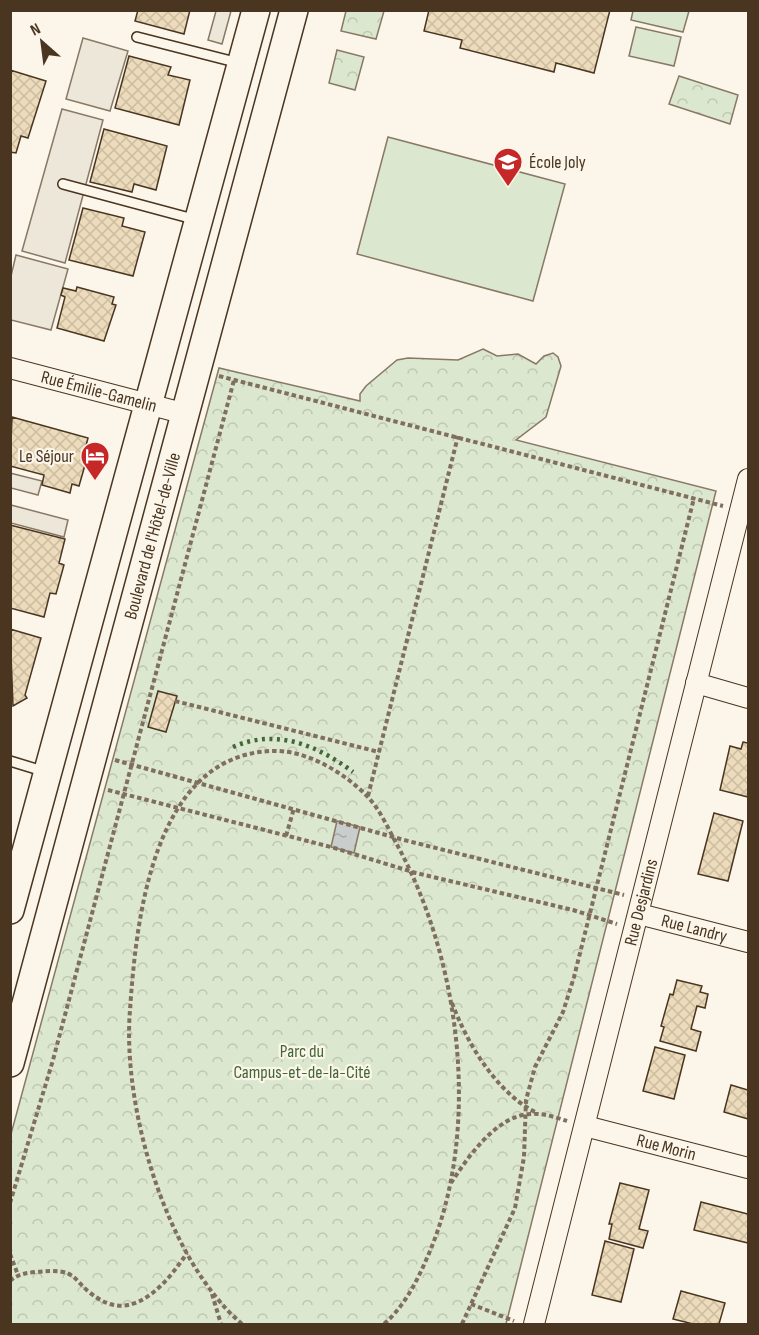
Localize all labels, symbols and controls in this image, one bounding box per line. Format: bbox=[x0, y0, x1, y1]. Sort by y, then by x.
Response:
north arrow bbox=[12, 12, 72, 72]
text: N bbox=[27, 20, 44, 40]
school or university icon: École Joly bbox=[492, 146, 524, 188]
place label: École Joly bbox=[529, 152, 586, 173]
street label: Rue Émilie-Gamelin bbox=[39, 366, 159, 416]
hotel icon: Le Séjour bbox=[79, 440, 111, 482]
place label: Le Séjour bbox=[19, 446, 74, 467]
street label: Boulevard de l'Hôtel-de-Ville bbox=[120, 450, 185, 622]
street label: Rue Desjardins bbox=[620, 857, 662, 948]
street label: Rue Landry bbox=[659, 910, 729, 947]
park label: Parc du Campus-et-de-la-Cité bbox=[233, 1041, 371, 1083]
street label: Rue Morin bbox=[634, 1129, 698, 1165]

